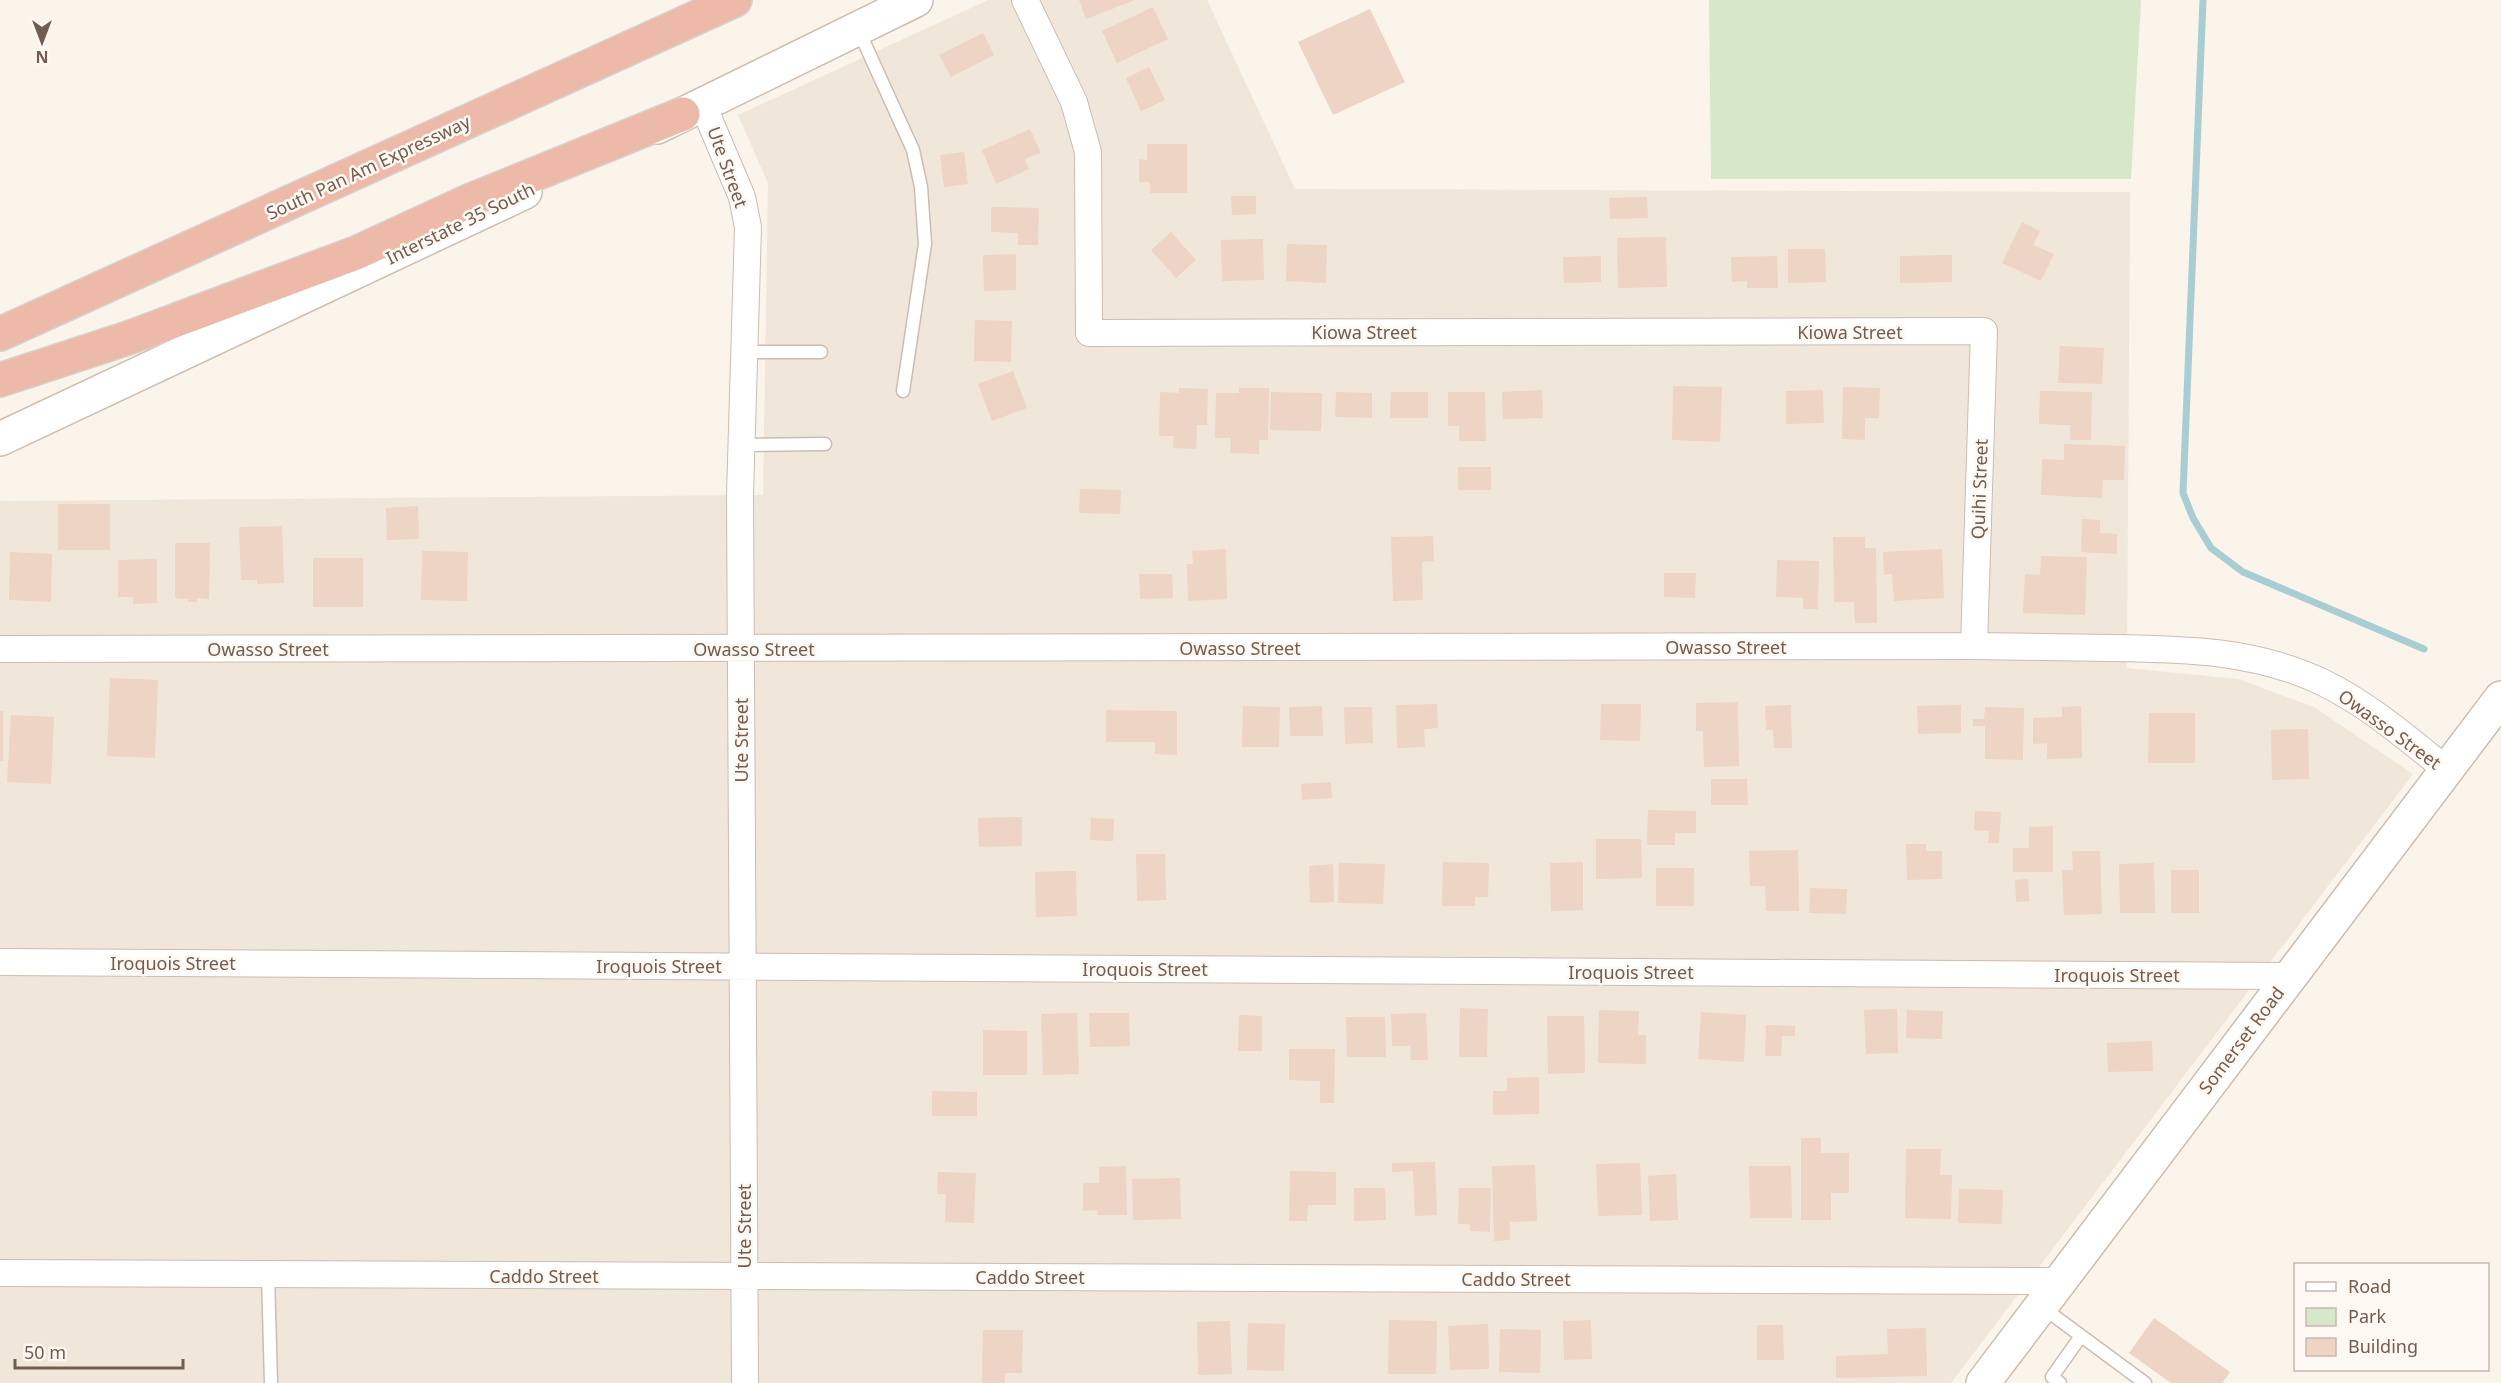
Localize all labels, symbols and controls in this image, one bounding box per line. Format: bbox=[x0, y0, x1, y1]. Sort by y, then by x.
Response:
north arrow bbox=[12, 12, 72, 72]
text: N bbox=[35, 46, 49, 68]
street label: South Pan Am Expressway bbox=[262, 109, 475, 225]
street label: Ute Street bbox=[702, 123, 754, 211]
street label: Interstate 35 South bbox=[382, 177, 538, 269]
street label: Kiowa Street bbox=[1311, 320, 1417, 344]
street label: Kiowa Street bbox=[1797, 320, 1903, 344]
street label: Quihi Street bbox=[1965, 438, 1993, 540]
street label: Owasso Street bbox=[1665, 635, 1787, 659]
street label: Owasso Street bbox=[1179, 636, 1301, 660]
street label: Owasso Street bbox=[207, 637, 329, 661]
street label: Owasso Street bbox=[693, 637, 815, 661]
street label: Owasso Street bbox=[2334, 684, 2447, 775]
street label: Ute Street bbox=[729, 697, 753, 782]
street label: Iroquois Street bbox=[110, 951, 236, 975]
street label: Iroquois Street bbox=[596, 954, 722, 978]
street label: Iroquois Street bbox=[1082, 957, 1208, 981]
street label: Iroquois Street bbox=[1568, 960, 1694, 984]
street label: Iroquois Street bbox=[2054, 963, 2180, 987]
street label: Somerset Road bbox=[2193, 982, 2289, 1098]
street label: Ute Street bbox=[732, 1183, 756, 1268]
legend bbox=[2294, 1263, 2489, 1371]
street label: Caddo Street bbox=[489, 1264, 599, 1288]
street label: Caddo Street bbox=[975, 1265, 1085, 1289]
street label: Caddo Street bbox=[1461, 1267, 1571, 1291]
text: Road bbox=[2348, 1274, 2391, 1298]
text: Park bbox=[2348, 1304, 2386, 1328]
scale bar bbox=[15, 1332, 183, 1370]
text: Building bbox=[2348, 1334, 2418, 1358]
text: 50 m bbox=[24, 1340, 66, 1364]

